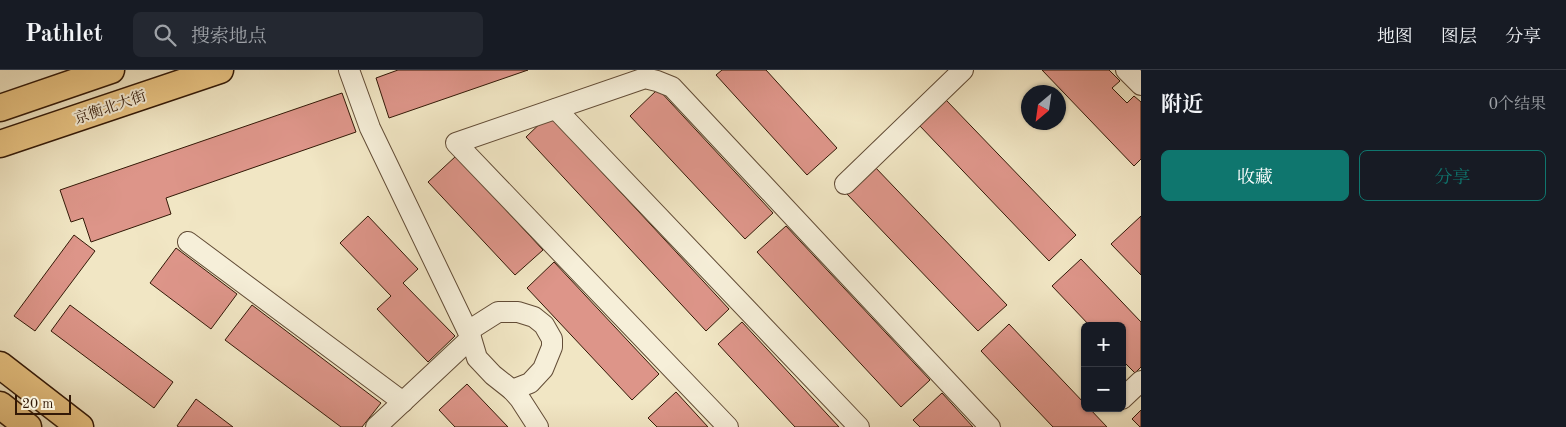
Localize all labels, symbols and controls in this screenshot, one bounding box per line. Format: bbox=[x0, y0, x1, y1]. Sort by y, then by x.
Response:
search box bbox=[133, 12, 483, 57]
icon: search bbox=[151, 21, 179, 49]
text: Pathlet bbox=[25, 23, 103, 47]
text: 搜索地点 bbox=[191, 28, 267, 47]
text: 地图 bbox=[1377, 28, 1413, 46]
text: 图层 bbox=[1441, 28, 1477, 46]
text: 分享 bbox=[1505, 28, 1541, 46]
north arrow bbox=[1021, 85, 1066, 130]
street label: 京衡北大街 bbox=[72, 87, 148, 128]
text: 附近 bbox=[1161, 95, 1203, 116]
text: 0个结果 bbox=[1489, 97, 1546, 113]
button: 收藏 bbox=[1161, 150, 1349, 201]
button: 分享 bbox=[1359, 150, 1546, 201]
map controls bbox=[1081, 322, 1126, 412]
button: + bbox=[1081, 322, 1126, 367]
button: − bbox=[1081, 367, 1126, 412]
scale bar bbox=[15, 392, 71, 415]
text: 20 m bbox=[22, 397, 53, 411]

